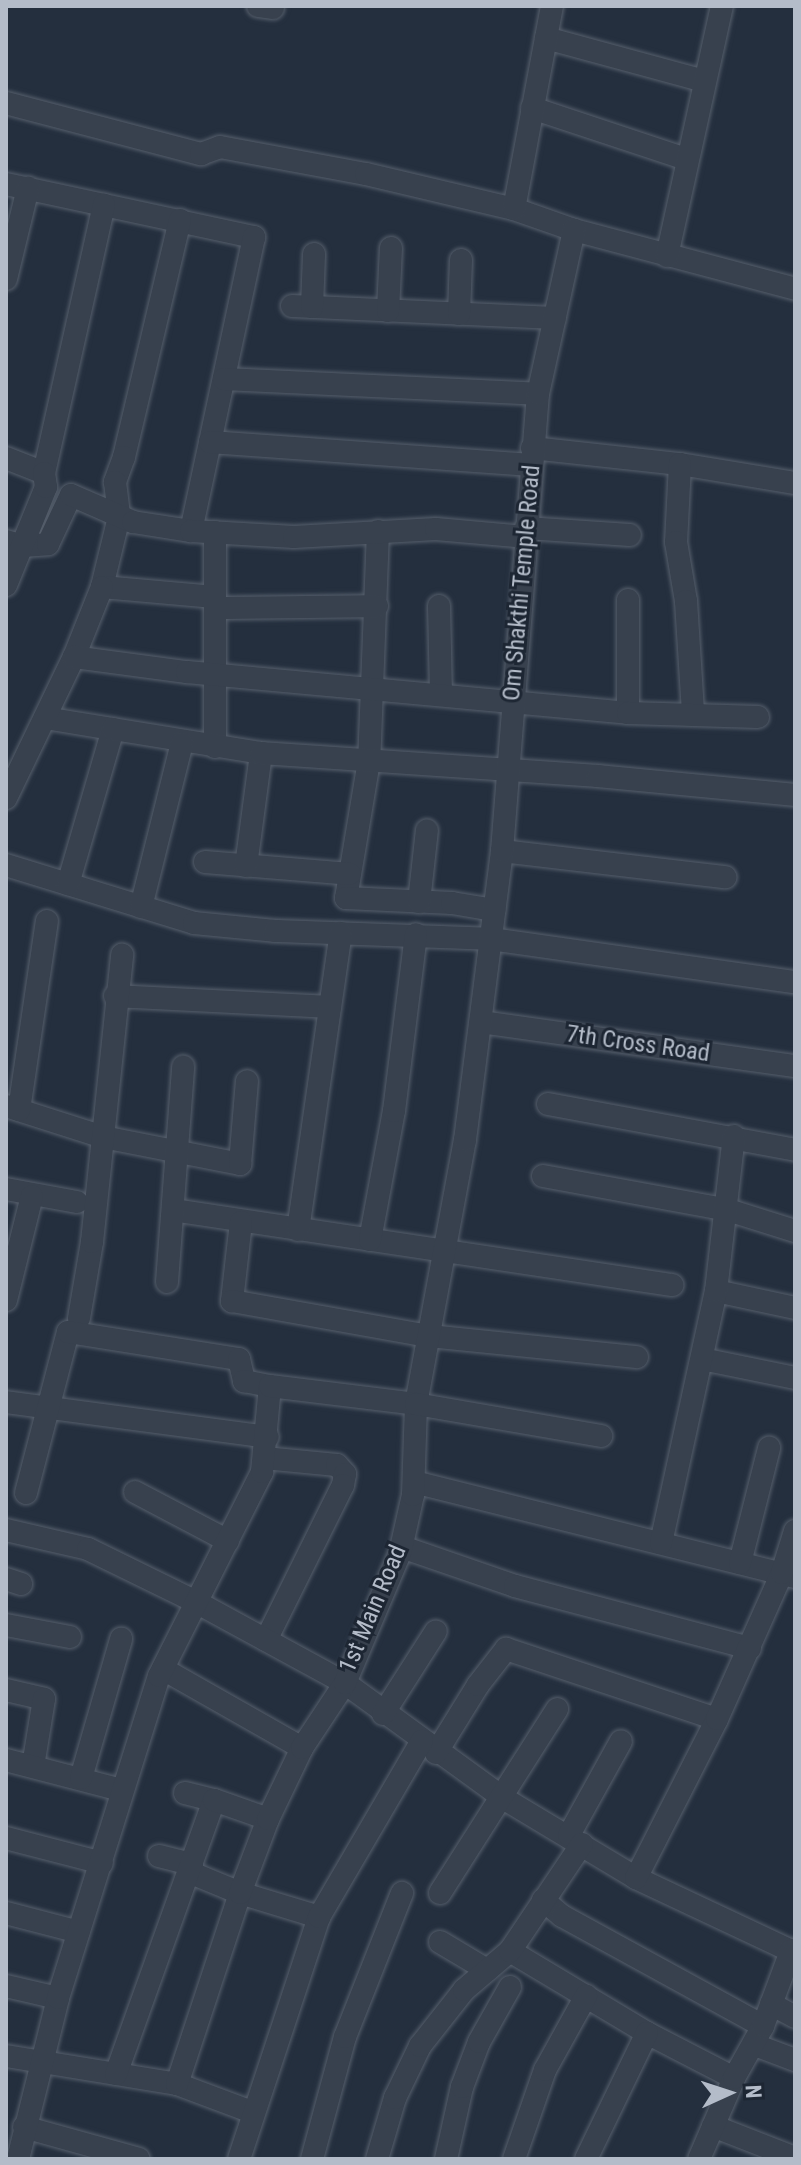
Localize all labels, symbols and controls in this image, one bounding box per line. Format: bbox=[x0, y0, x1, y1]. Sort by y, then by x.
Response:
street label: Om Shakthi Temple Road bbox=[497, 464, 547, 702]
street label: 7th Cross Road bbox=[565, 1020, 711, 1068]
street label: 1st Main Road bbox=[333, 1541, 413, 1677]
north arrow bbox=[689, 2053, 769, 2133]
text: N bbox=[741, 2084, 766, 2099]

